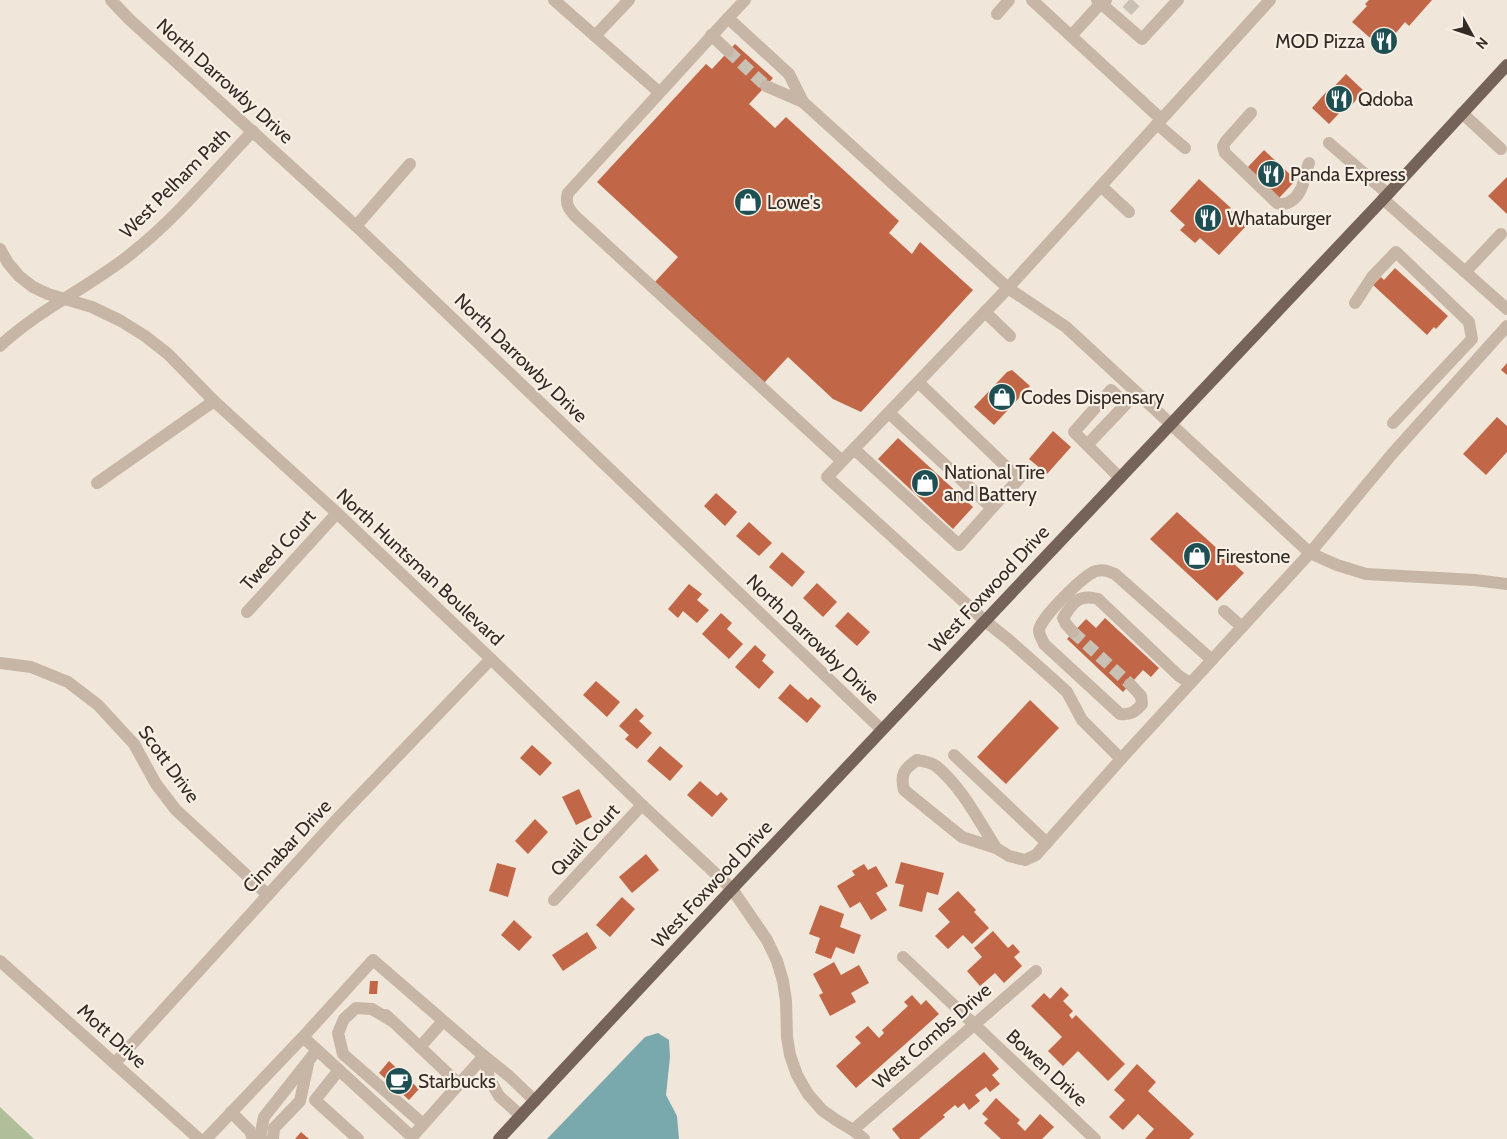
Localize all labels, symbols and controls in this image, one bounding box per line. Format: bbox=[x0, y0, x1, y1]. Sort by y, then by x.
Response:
north arrow bbox=[1447, 10, 1497, 60]
street label: North Darrowby Drive bbox=[152, 14, 298, 149]
restaurant icon: MOD Pizza bbox=[1369, 26, 1399, 56]
place label: MOD Pizza bbox=[1275, 30, 1365, 53]
text: N bbox=[1472, 34, 1492, 53]
restaurant icon: Qdoba bbox=[1324, 84, 1354, 114]
place label: Qdoba bbox=[1358, 88, 1413, 111]
street label: West Pelham Path bbox=[115, 123, 235, 243]
restaurant icon: Panda Express bbox=[1256, 159, 1286, 189]
place label: Panda Express bbox=[1290, 163, 1406, 186]
shop icon: Lowe's bbox=[733, 187, 763, 217]
place label: Lowe's bbox=[767, 191, 821, 214]
restaurant icon: Whataburger bbox=[1193, 203, 1223, 233]
place label: Whataburger bbox=[1227, 207, 1331, 230]
street label: North Darrowby Drive bbox=[450, 289, 592, 428]
shop icon: Codes Dispensary bbox=[987, 382, 1017, 412]
place label: Codes Dispensary bbox=[1021, 386, 1165, 409]
place label: National Tire and Battery bbox=[944, 461, 1045, 506]
shop icon: National Tire and Battery bbox=[910, 468, 940, 498]
street label: North Huntsman Boulevard bbox=[332, 484, 508, 650]
street label: Tweed Court bbox=[236, 504, 321, 595]
street label: West Foxwood Drive bbox=[924, 520, 1054, 657]
shop icon: Firestone bbox=[1182, 541, 1212, 571]
place label: Firestone bbox=[1216, 545, 1291, 568]
street label: North Darrowby Drive bbox=[742, 570, 884, 709]
street label: Scott Drive bbox=[133, 721, 205, 807]
street label: Cinnabar Drive bbox=[238, 794, 336, 897]
street label: Quail Court bbox=[546, 799, 625, 881]
street label: West Foxwood Drive bbox=[647, 815, 777, 952]
street label: West Combs Drive bbox=[868, 978, 996, 1094]
street label: Mott Drive bbox=[73, 999, 152, 1073]
street label: Bowen Drive bbox=[1002, 1025, 1093, 1112]
cafe icon: Starbucks bbox=[384, 1066, 414, 1096]
place label: Starbucks bbox=[418, 1070, 496, 1093]

